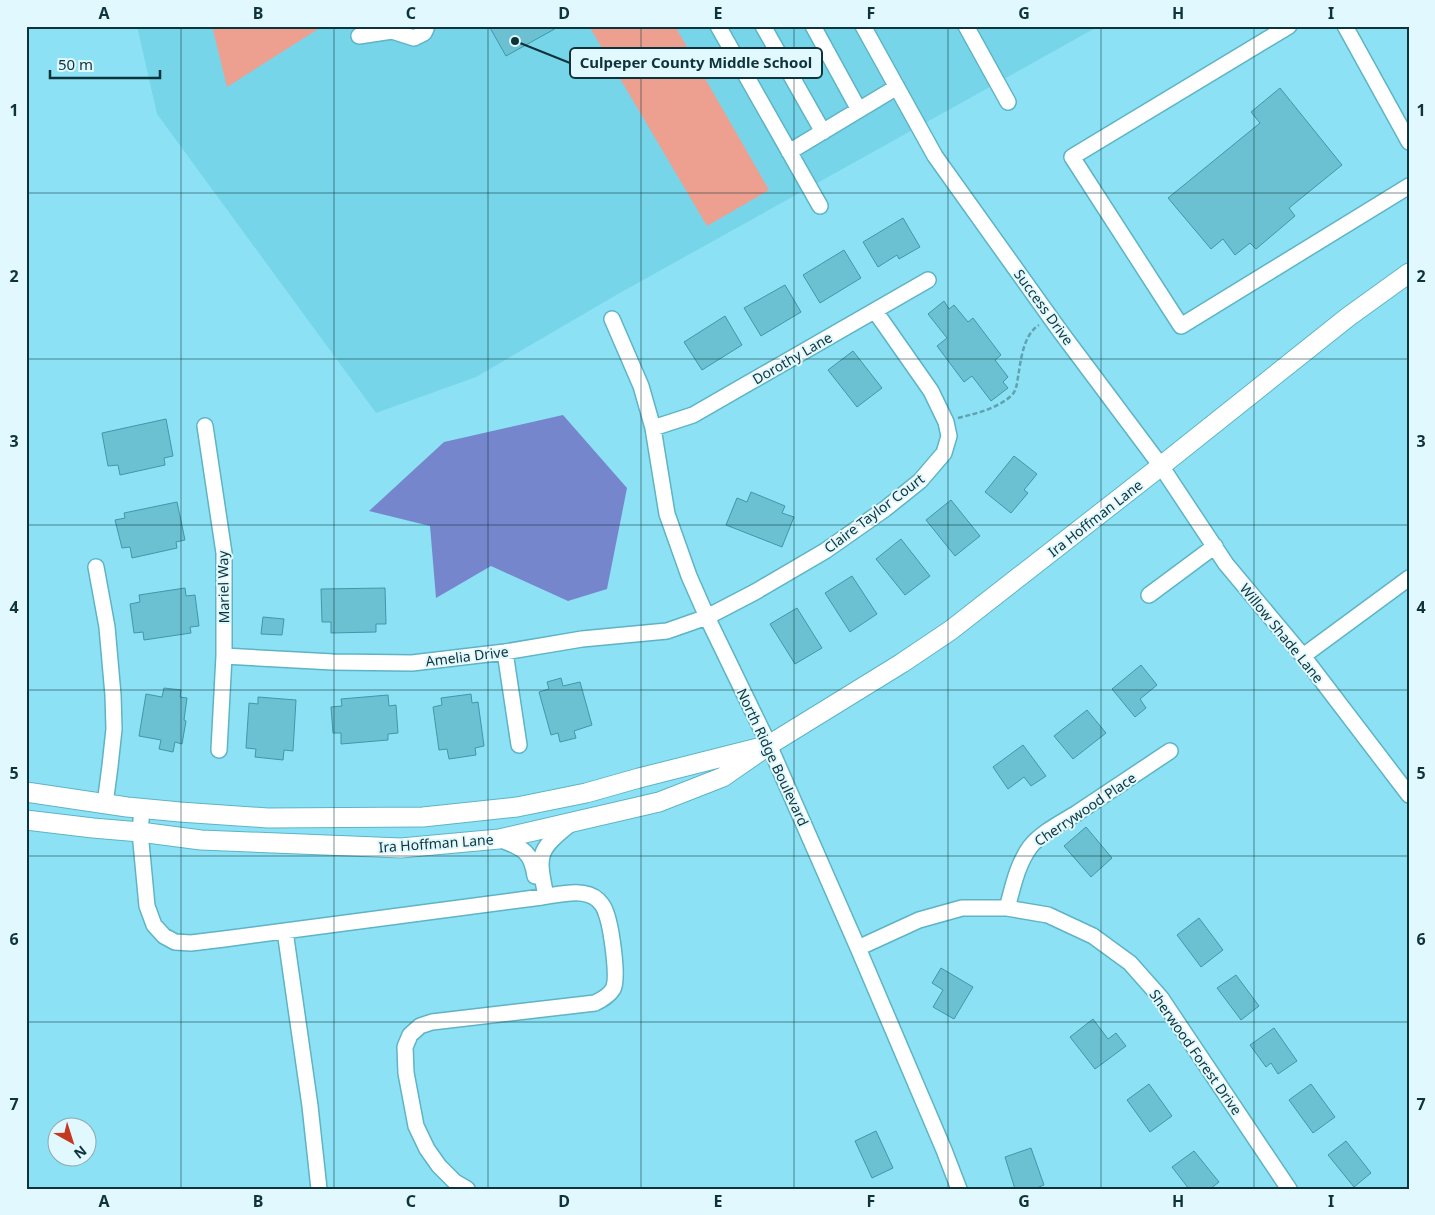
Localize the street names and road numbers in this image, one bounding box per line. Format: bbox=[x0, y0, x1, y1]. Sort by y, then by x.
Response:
street label: Success Drive bbox=[1010, 265, 1078, 349]
street label: Dorothy Lane bbox=[749, 328, 835, 388]
street label: Claire Taylor Court bbox=[820, 469, 928, 557]
street label: Ira Hoffman Lane bbox=[1044, 475, 1146, 561]
street label: Mariel Way bbox=[213, 550, 233, 624]
street label: Willow Shade Lane bbox=[1236, 579, 1328, 687]
street label: Amelia Drive bbox=[425, 641, 510, 671]
street label: North Ridge Boulevard bbox=[733, 685, 813, 829]
street label: Cherrywood Place bbox=[1030, 768, 1140, 850]
street label: Ira Hoffman Lane bbox=[378, 829, 494, 856]
street label: Sherwood Forest Drive bbox=[1145, 985, 1247, 1119]

